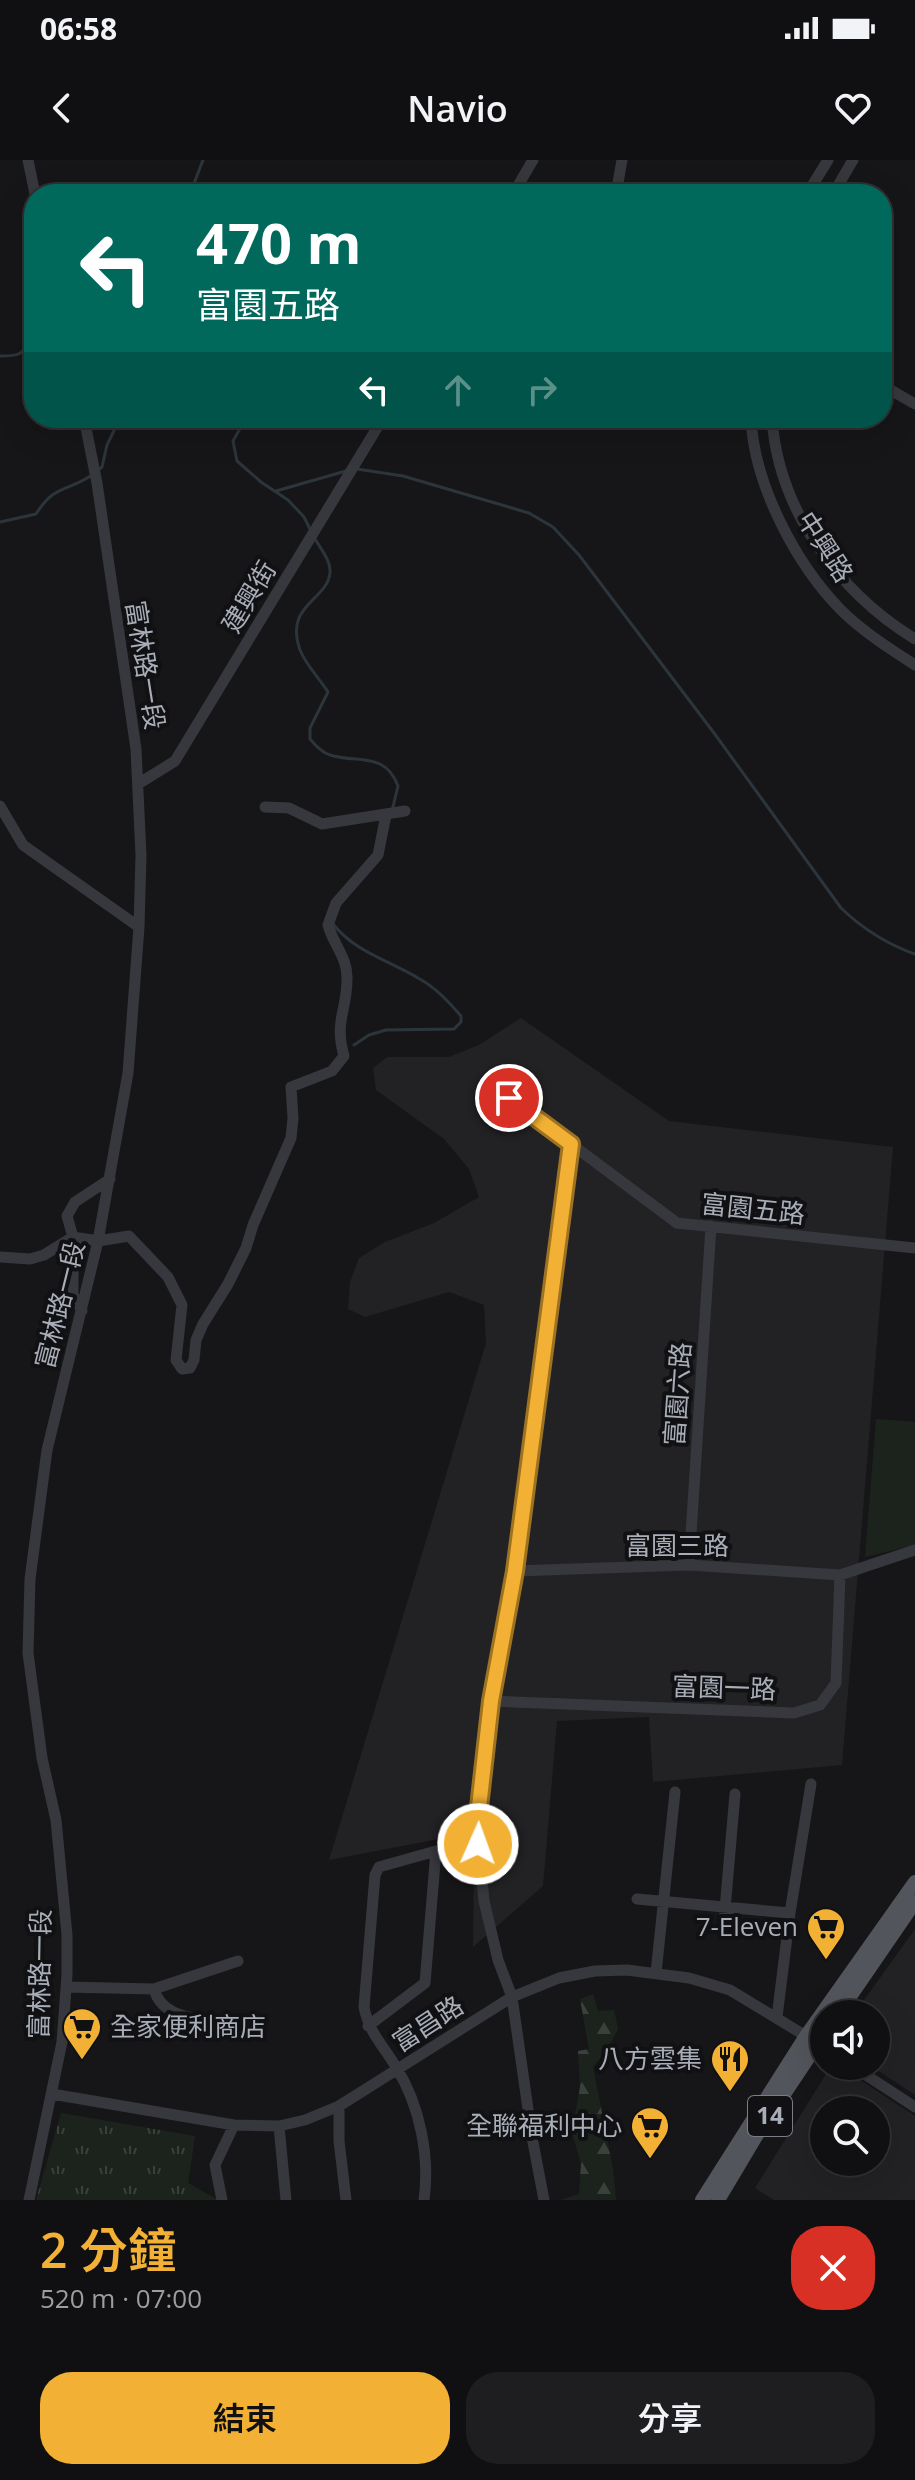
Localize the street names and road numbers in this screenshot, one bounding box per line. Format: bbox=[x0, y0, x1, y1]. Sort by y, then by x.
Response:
street label: 中興路 bbox=[789, 504, 862, 589]
street label: 建興街 bbox=[213, 554, 284, 639]
street label: 富林路一段 bbox=[118, 598, 174, 732]
street label: 富園五路 bbox=[700, 1185, 807, 1231]
street label: 富林路一段 bbox=[26, 1237, 92, 1372]
street label: 富園六路 bbox=[655, 1341, 699, 1447]
street label: 富園三路 bbox=[625, 1527, 729, 1563]
street label: 富園一路 bbox=[671, 1667, 777, 1707]
street label: 富林路一段 bbox=[20, 1909, 58, 2039]
street label: 富昌路 bbox=[385, 1987, 470, 2060]
road number: 14 bbox=[748, 2096, 792, 2136]

